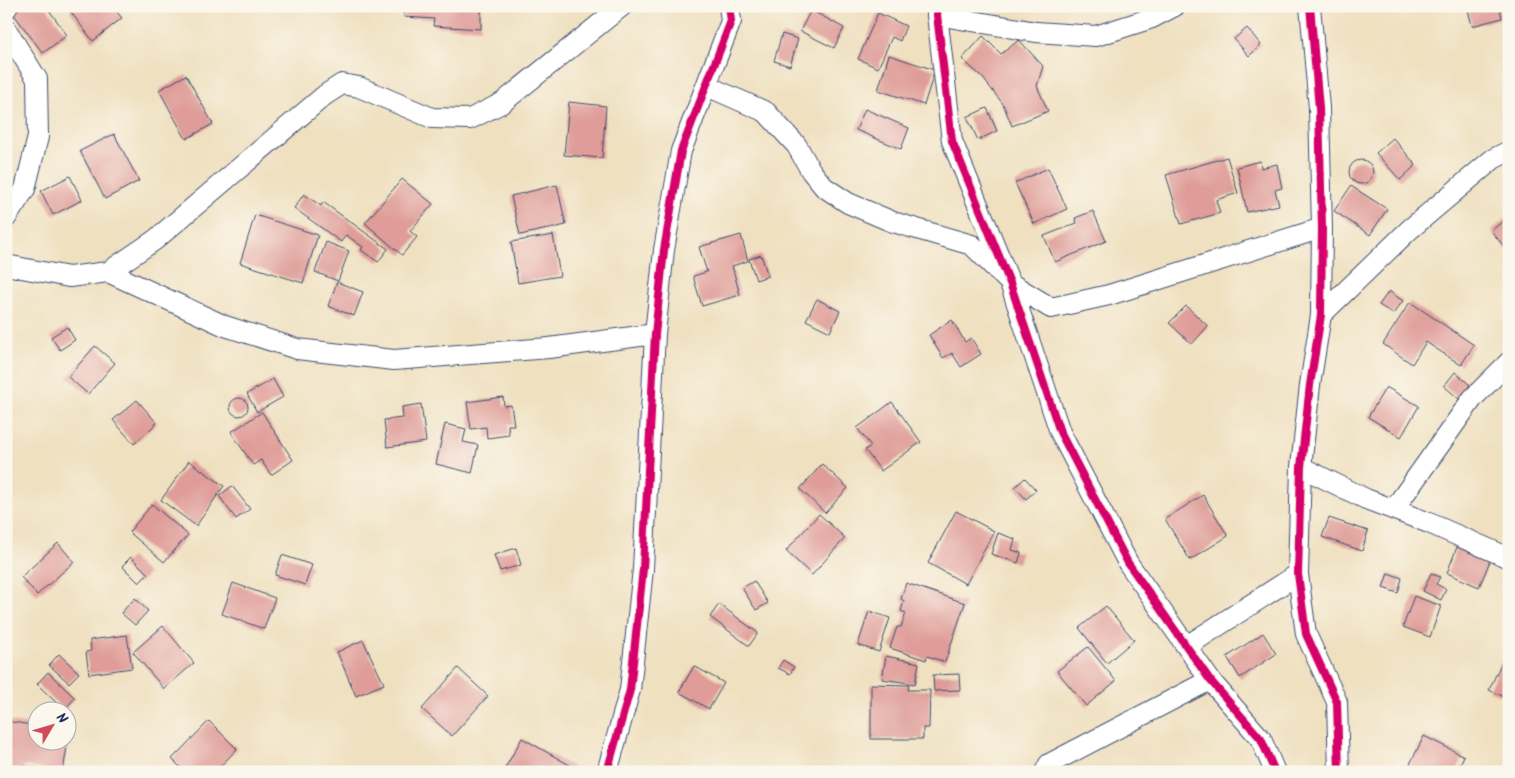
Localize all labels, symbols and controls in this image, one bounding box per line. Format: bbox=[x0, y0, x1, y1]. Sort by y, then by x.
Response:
north arrow bbox=[28, 700, 78, 750]
text: N bbox=[50, 708, 73, 729]

